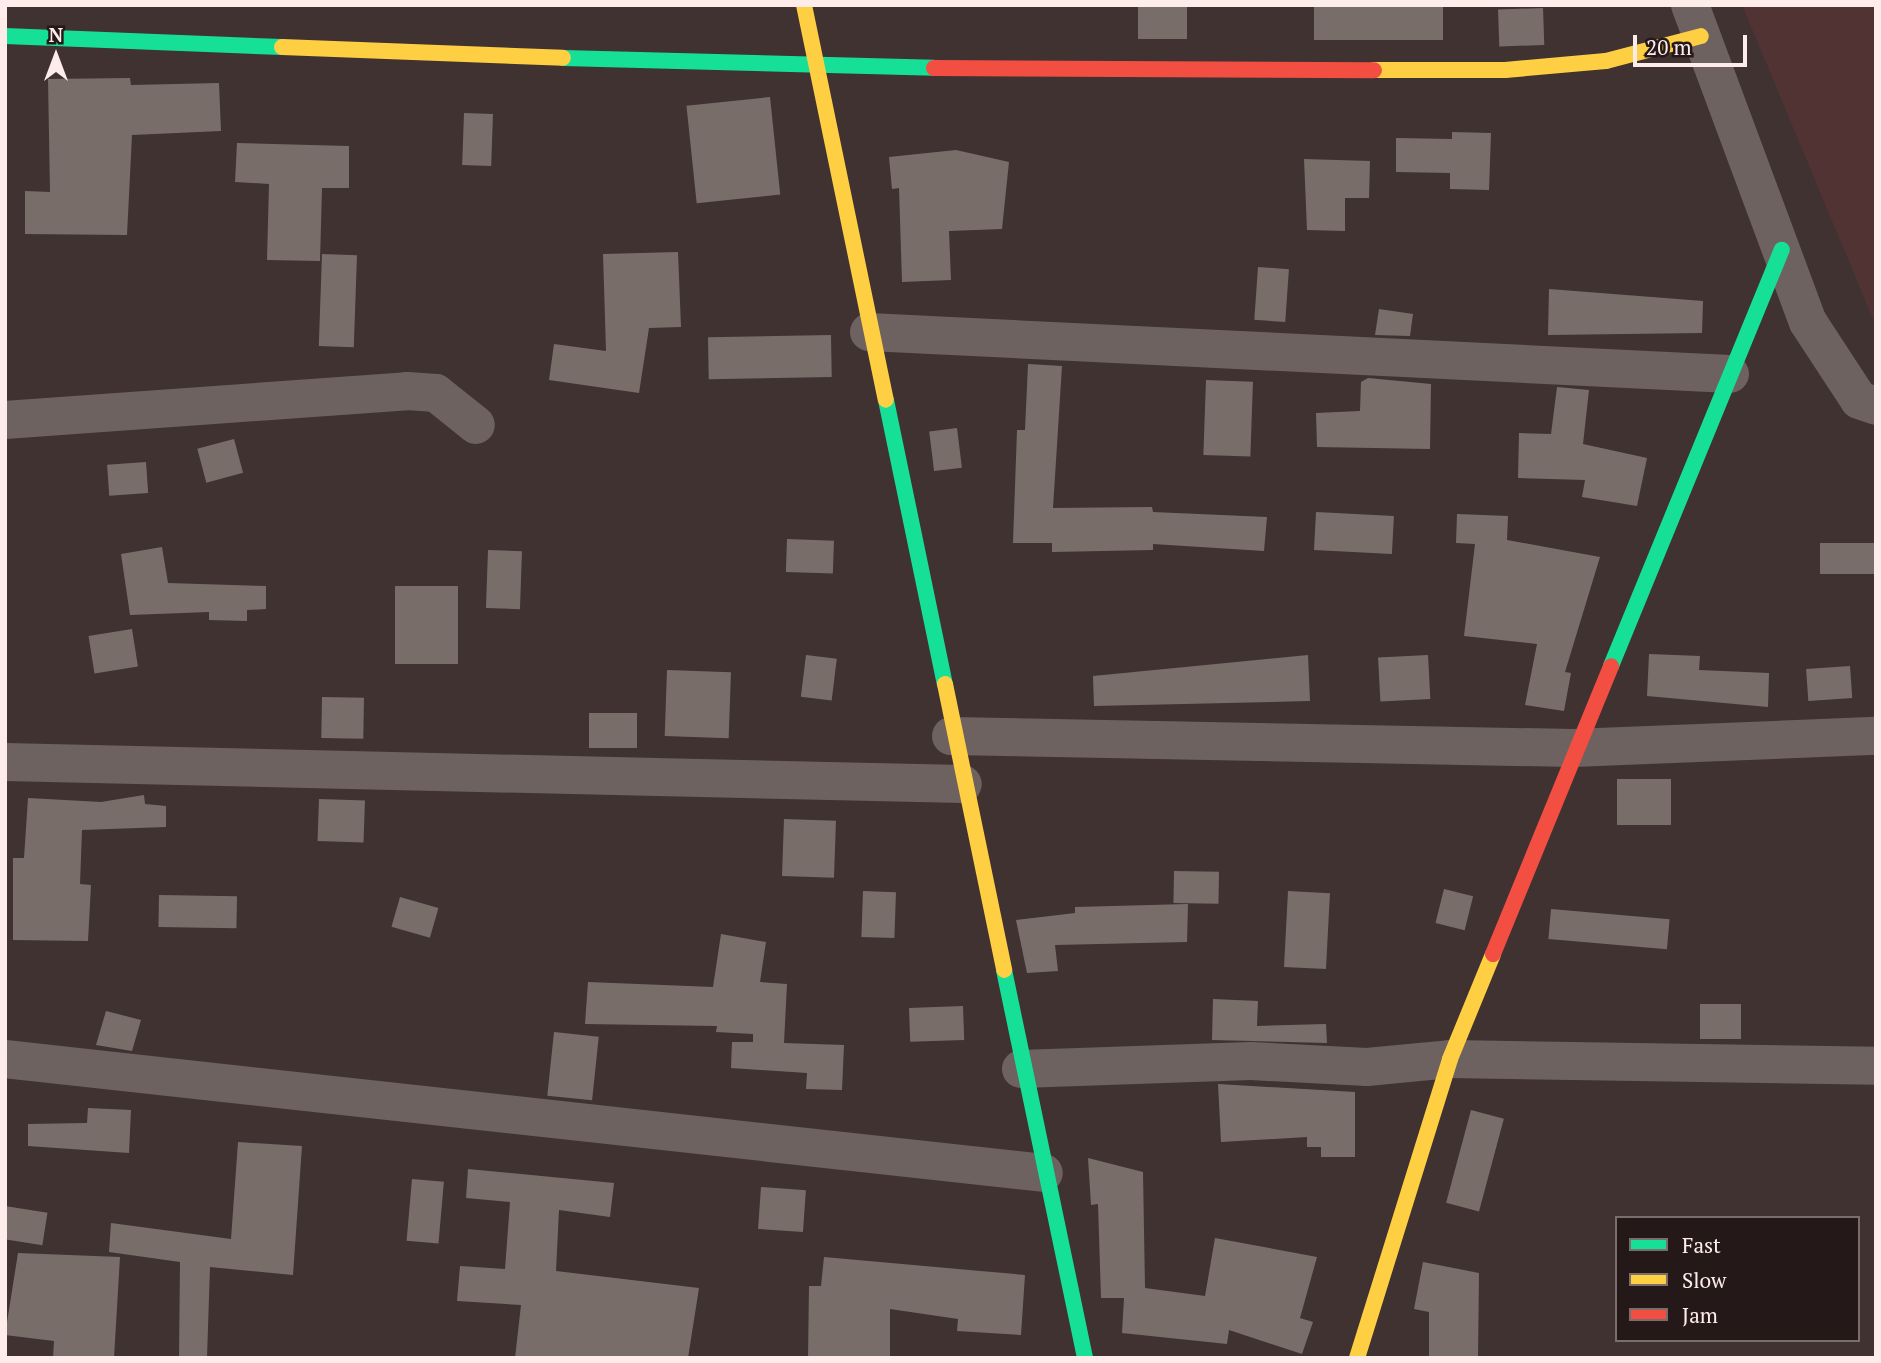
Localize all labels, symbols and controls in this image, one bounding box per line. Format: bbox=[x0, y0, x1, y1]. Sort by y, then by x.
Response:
north arrow bbox=[21, 21, 91, 91]
scale bar bbox=[1636, 21, 1750, 65]
text: N bbox=[49, 22, 63, 47]
text: 20 m bbox=[1646, 33, 1692, 61]
legend bbox=[1615, 1216, 1860, 1342]
text: Fast bbox=[1682, 1231, 1721, 1259]
text: Slow bbox=[1682, 1266, 1726, 1294]
text: Jam bbox=[1682, 1301, 1718, 1329]

